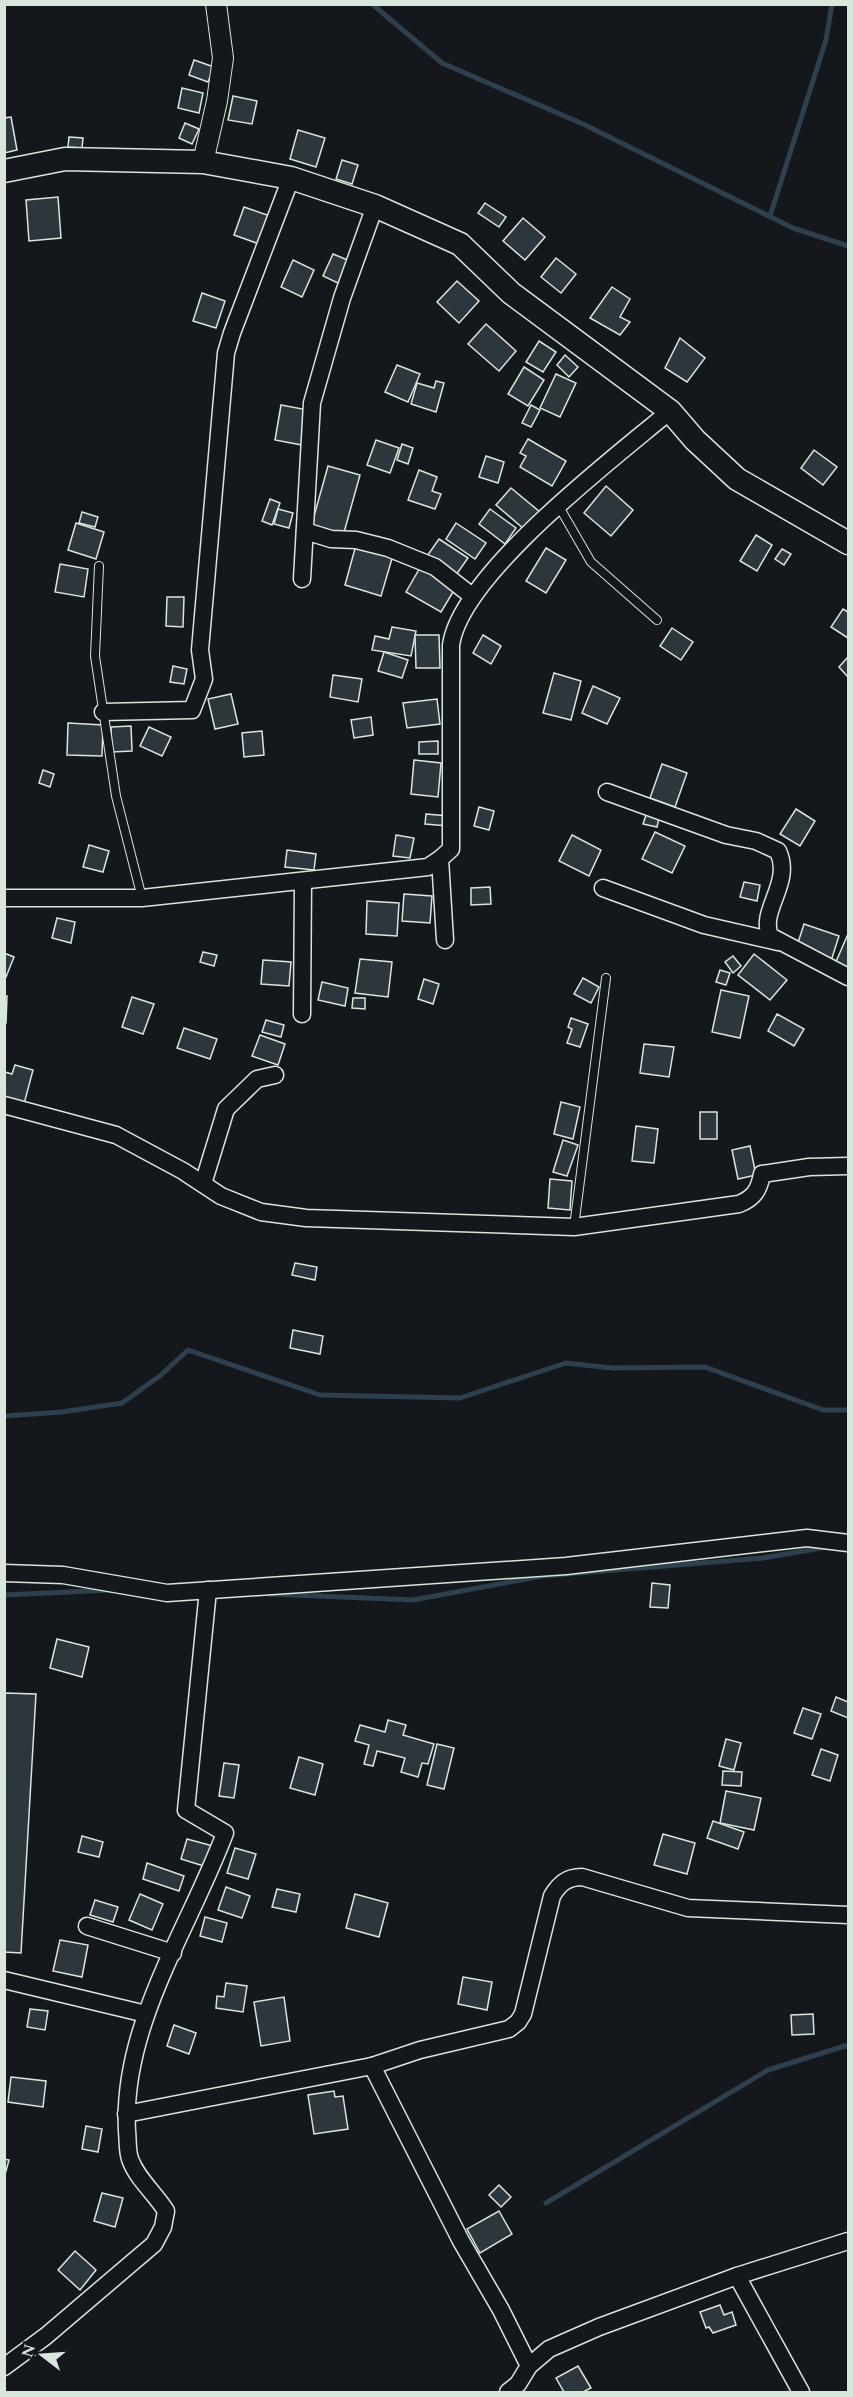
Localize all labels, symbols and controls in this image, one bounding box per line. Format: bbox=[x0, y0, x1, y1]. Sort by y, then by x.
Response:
north arrow bbox=[12, 2325, 72, 2385]
text: N bbox=[15, 2341, 42, 2361]

